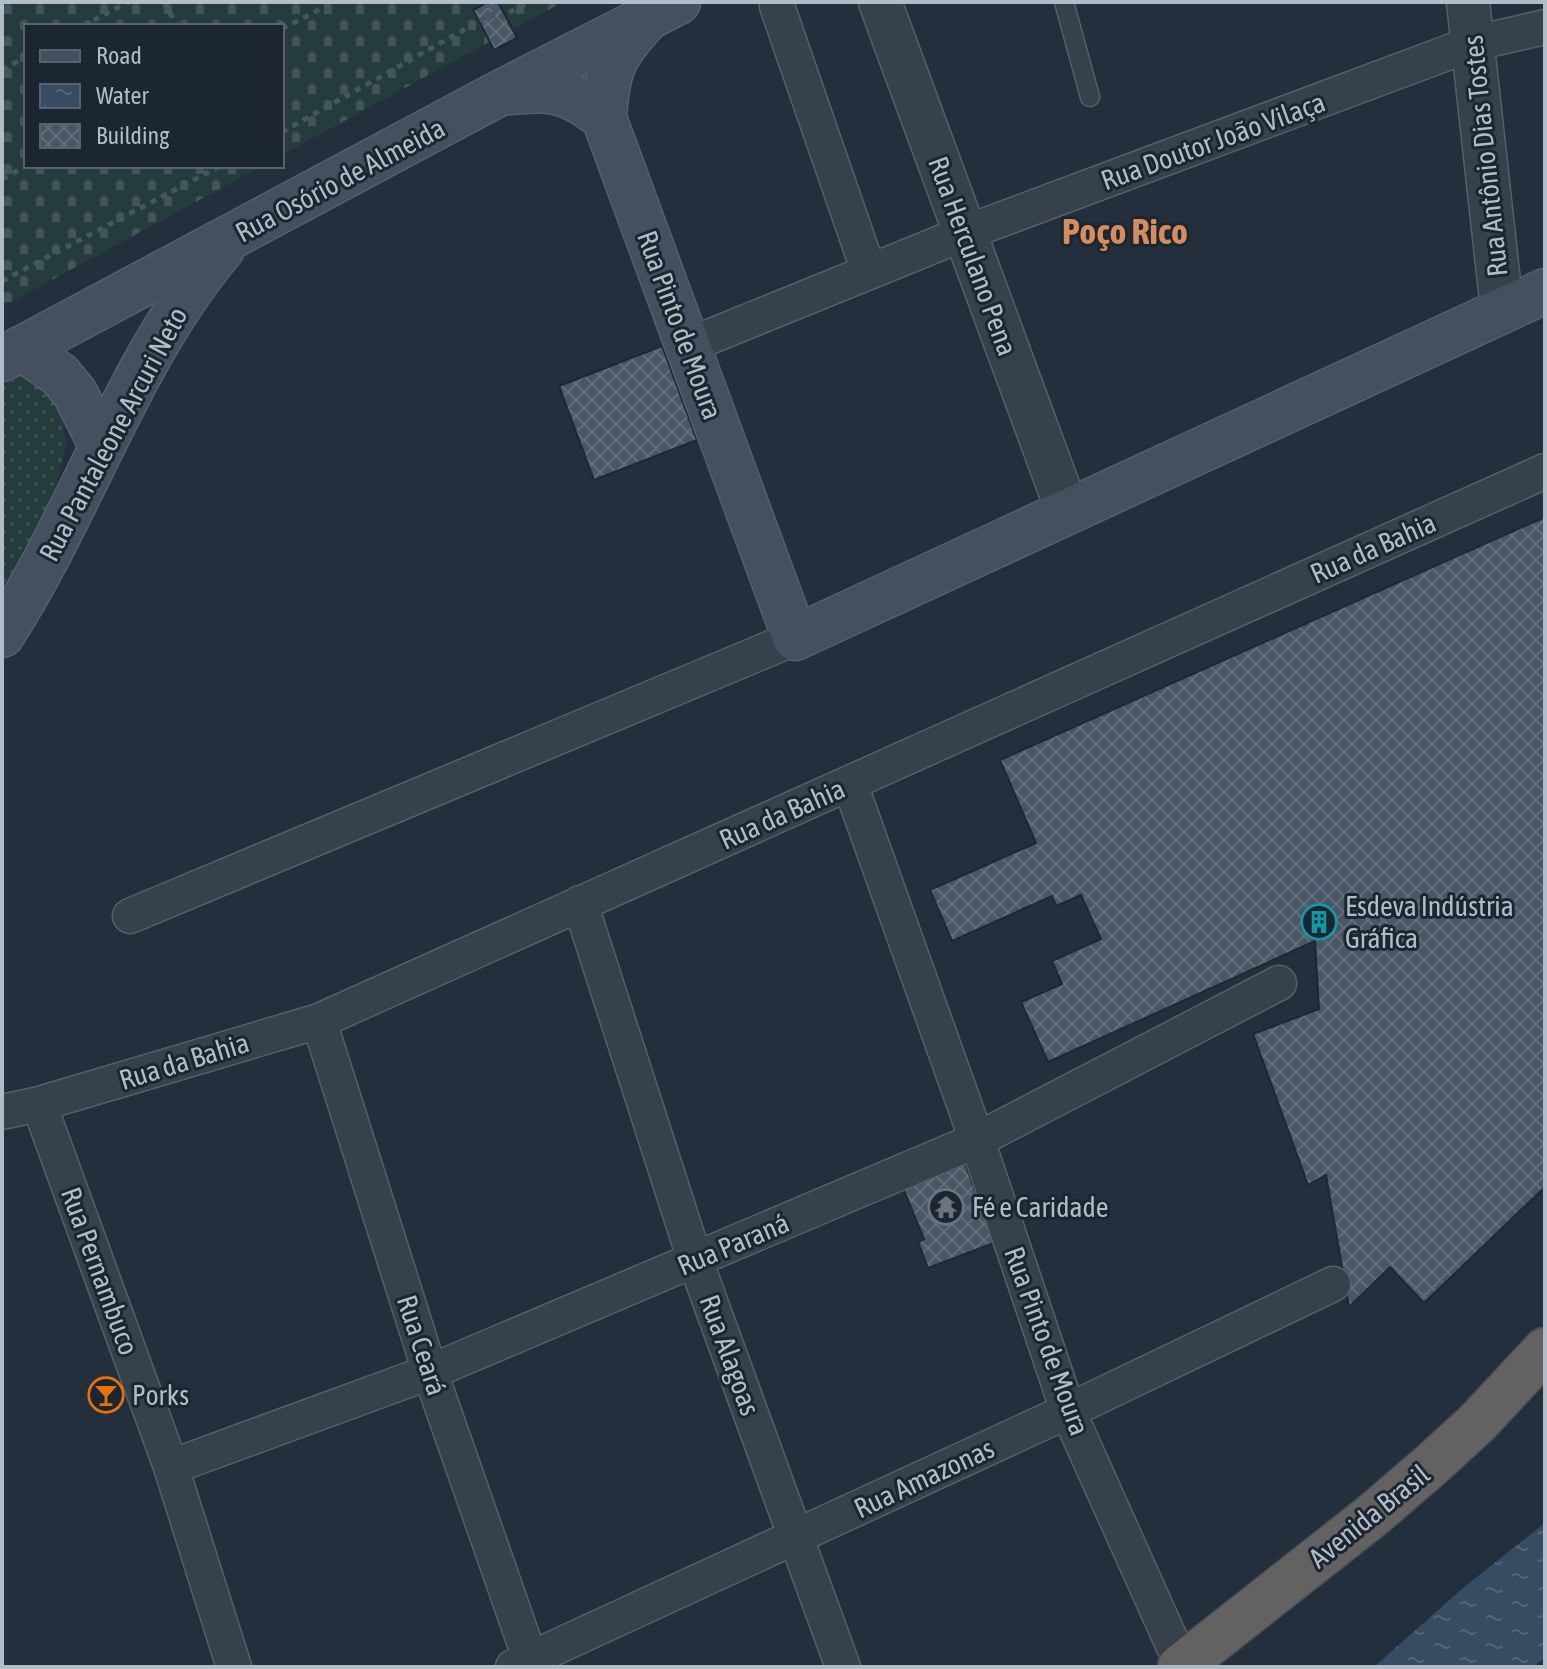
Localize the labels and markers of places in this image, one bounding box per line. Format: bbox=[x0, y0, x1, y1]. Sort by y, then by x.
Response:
place label: Esdeva Indústria Gráfica bbox=[1345, 890, 1514, 954]
building icon: Esdeva Indústria Gráfica bbox=[1300, 903, 1338, 941]
temple icon: Fé e Caridade bbox=[927, 1188, 965, 1226]
place label: Fé e Caridade bbox=[972, 1191, 1108, 1223]
bar icon: Porks bbox=[87, 1376, 125, 1414]
place label: Porks bbox=[132, 1379, 189, 1411]

